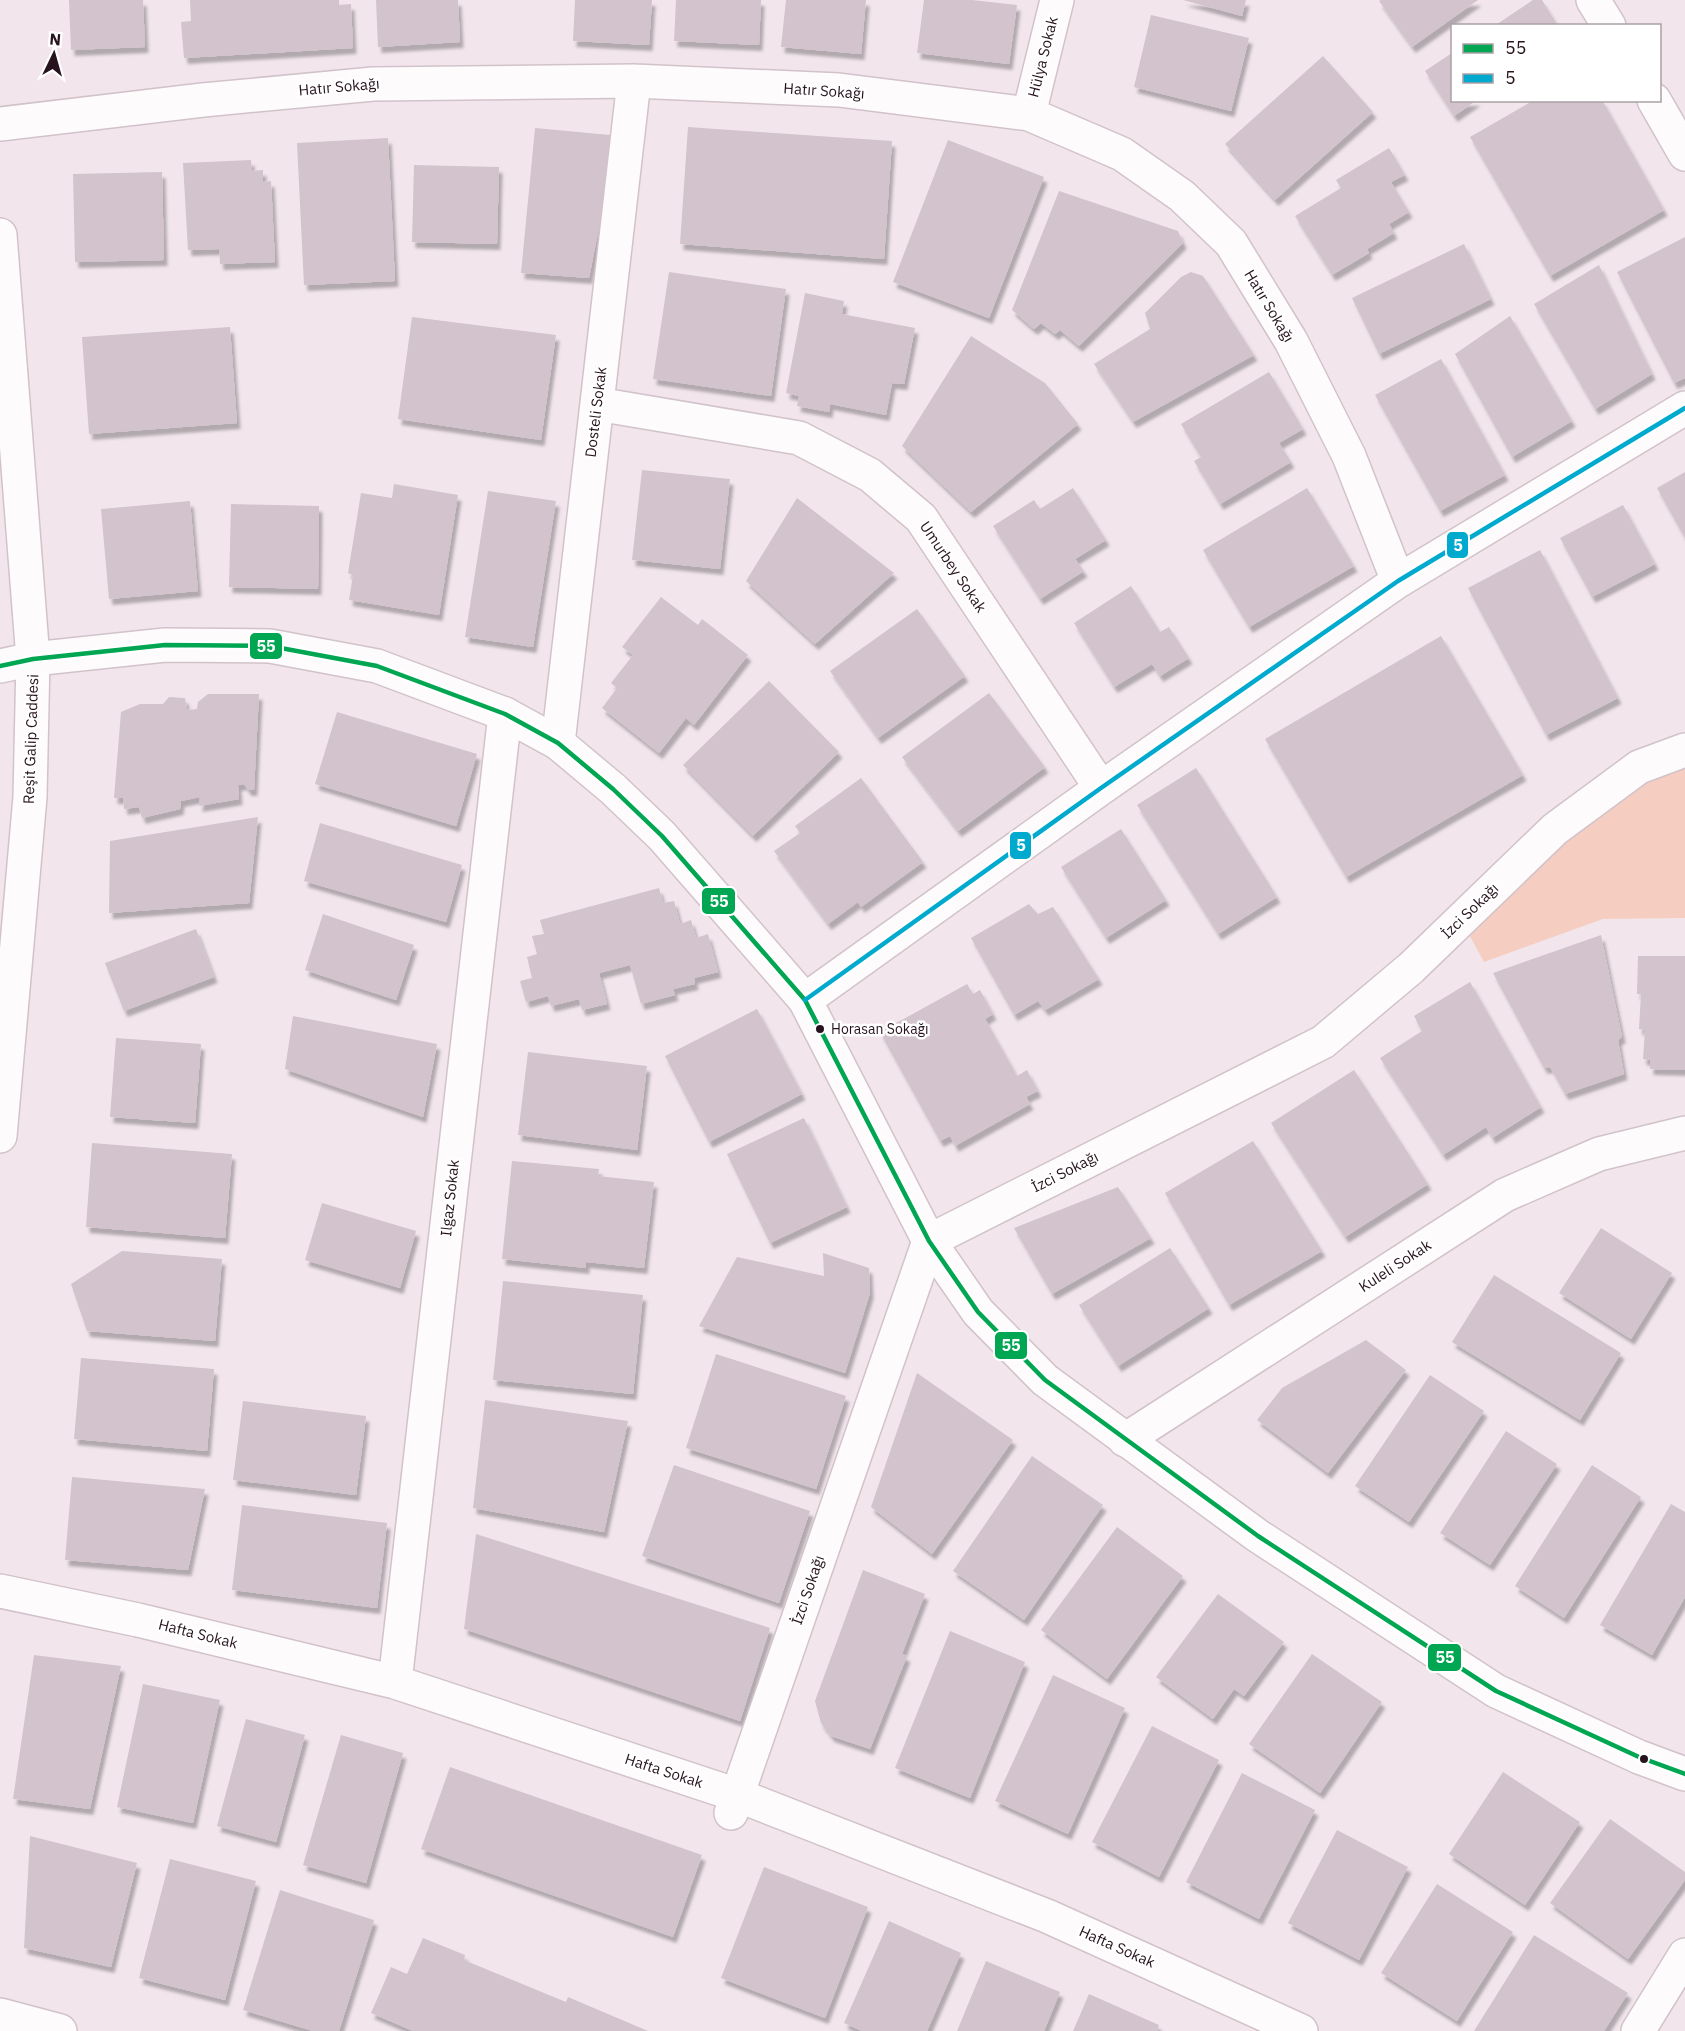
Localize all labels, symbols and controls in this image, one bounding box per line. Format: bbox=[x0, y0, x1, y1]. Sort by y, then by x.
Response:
street label: Hülya Sokak bbox=[1023, 14, 1062, 99]
north arrow bbox=[24, 24, 84, 84]
legend bbox=[1451, 24, 1661, 102]
text: N bbox=[49, 29, 62, 50]
text: 55 bbox=[1505, 36, 1527, 59]
text: 5 bbox=[1505, 66, 1516, 89]
street label: Hatır Sokağı bbox=[298, 73, 380, 100]
street label: Hatır Sokağı bbox=[783, 78, 865, 103]
street label: Hatır Sokağı bbox=[1240, 266, 1299, 346]
street label: Dosteli Sokak bbox=[581, 365, 611, 458]
street label: Umurbey Sokak bbox=[916, 517, 991, 616]
line badge: 5 bbox=[1446, 531, 1469, 559]
text: 5 bbox=[1453, 535, 1463, 555]
line badge: 55 bbox=[249, 632, 283, 660]
text: 55 bbox=[256, 636, 276, 656]
street label: Reşit Galip Caddesi bbox=[19, 674, 42, 804]
line badge: 5 bbox=[1009, 831, 1032, 860]
text: 5 bbox=[1016, 835, 1026, 855]
street label: İzci Sokağı bbox=[1437, 879, 1502, 943]
line badge: 55 bbox=[701, 887, 736, 915]
text: 55 bbox=[709, 891, 729, 911]
place label: Horasan Sokağı bbox=[831, 1020, 929, 1038]
marker: Horasan Sokağı bbox=[814, 1023, 826, 1035]
street label: İzci Sokağı bbox=[1028, 1147, 1101, 1196]
street label: Ilgaz Sokak bbox=[436, 1158, 463, 1237]
street label: Kuleli Sokak bbox=[1355, 1235, 1435, 1296]
line badge: 55 bbox=[994, 1331, 1028, 1360]
text: 55 bbox=[1001, 1335, 1021, 1355]
street label: İzci Sokağı bbox=[787, 1553, 828, 1627]
street label: Hafta Sokak bbox=[156, 1614, 240, 1653]
line badge: 55 bbox=[1427, 1643, 1462, 1672]
text: 55 bbox=[1435, 1647, 1455, 1667]
street label: Hafta Sokak bbox=[623, 1749, 706, 1792]
unlabelled marker bbox=[1638, 1753, 1650, 1765]
street label: Hafta Sokak bbox=[1076, 1921, 1158, 1972]

